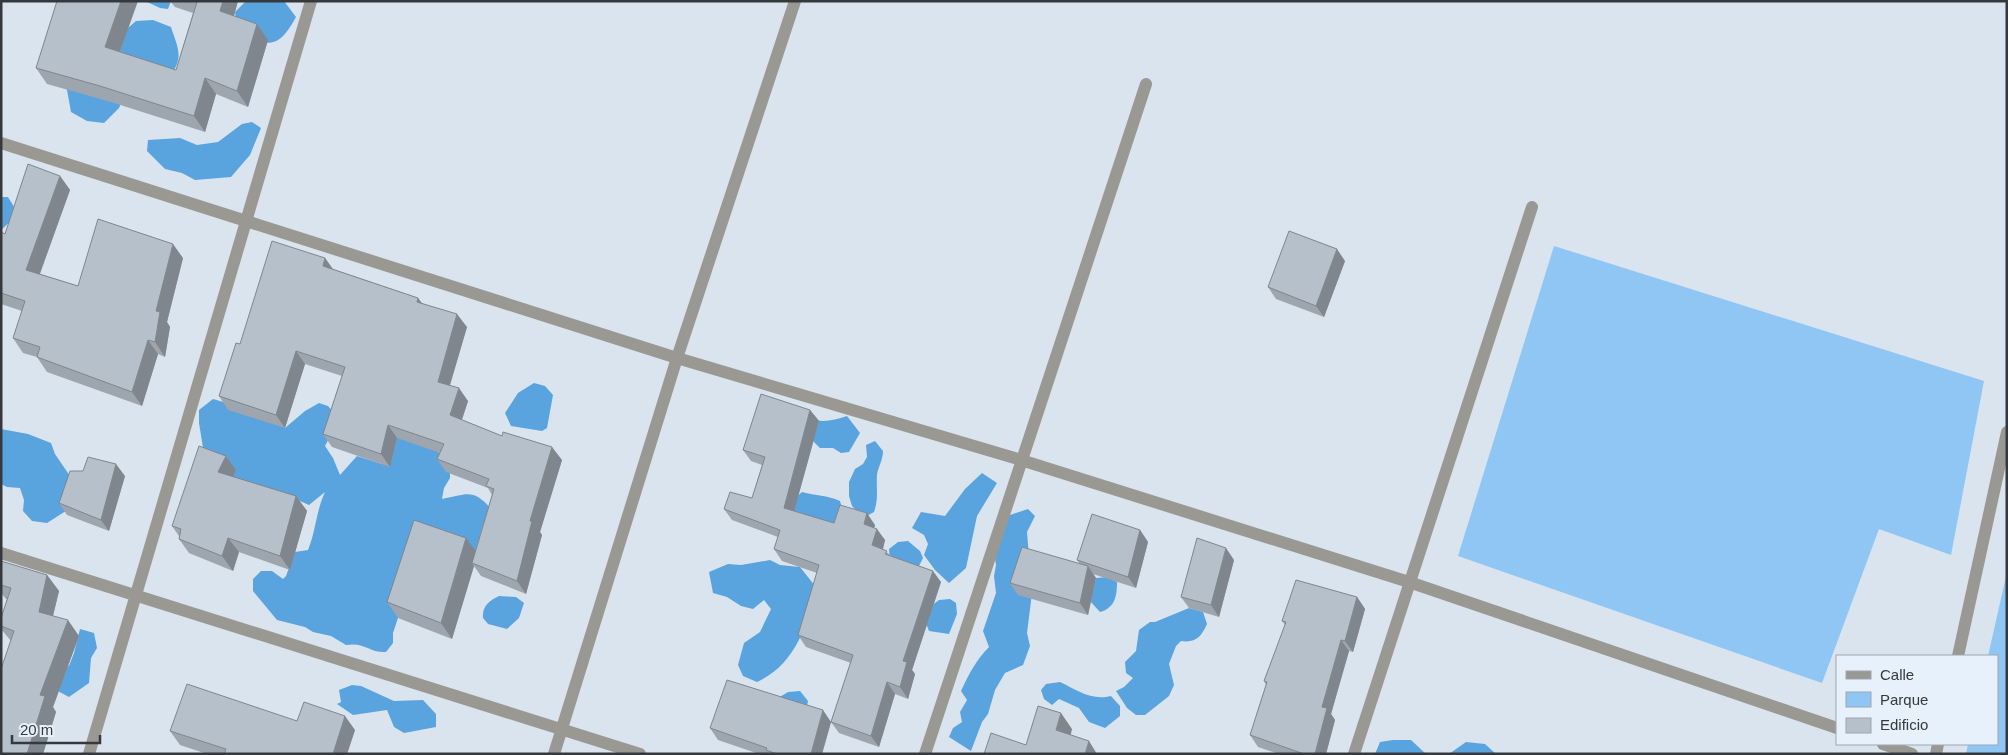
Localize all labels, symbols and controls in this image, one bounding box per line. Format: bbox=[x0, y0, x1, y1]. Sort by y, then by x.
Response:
legend bbox=[1836, 655, 1998, 745]
text: Calle bbox=[1880, 666, 1914, 683]
text: Parque bbox=[1880, 691, 1928, 708]
scale bar bbox=[12, 712, 100, 744]
text: Edificio bbox=[1880, 716, 1928, 733]
text: 20 m bbox=[20, 721, 53, 738]

